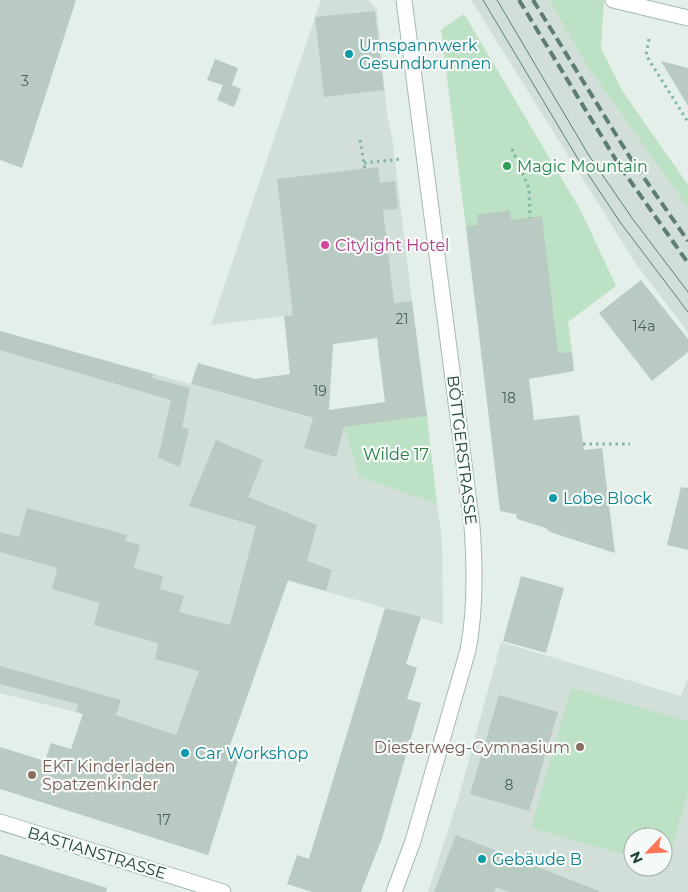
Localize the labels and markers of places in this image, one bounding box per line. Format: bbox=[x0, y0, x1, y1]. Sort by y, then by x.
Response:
place label: Umspannwerk Gesundbrunnen bbox=[359, 36, 491, 73]
marker: Umspannwerk Gesundbrunnen bbox=[343, 48, 355, 60]
place label: Magic Mountain bbox=[517, 157, 648, 176]
marker: Magic Mountain bbox=[501, 160, 513, 172]
place label: Citylight Hotel bbox=[335, 236, 449, 255]
marker: Citylight Hotel bbox=[319, 239, 331, 251]
place label: Lobe Block bbox=[563, 489, 652, 508]
marker: Lobe Block bbox=[547, 492, 559, 504]
place label: Diesterweg-Gymnasium bbox=[374, 738, 570, 757]
marker: Diesterweg-Gymnasium bbox=[574, 741, 586, 753]
place label: Car Workshop bbox=[195, 744, 308, 763]
marker: Car Workshop bbox=[179, 747, 191, 759]
place label: EKT Kinderladen Spatzenkinder bbox=[42, 757, 175, 794]
marker: EKT Kinderladen Spatzenkinder bbox=[26, 769, 38, 781]
place label: Gebäude B bbox=[492, 850, 582, 869]
marker: Gebäude B bbox=[476, 853, 488, 865]

